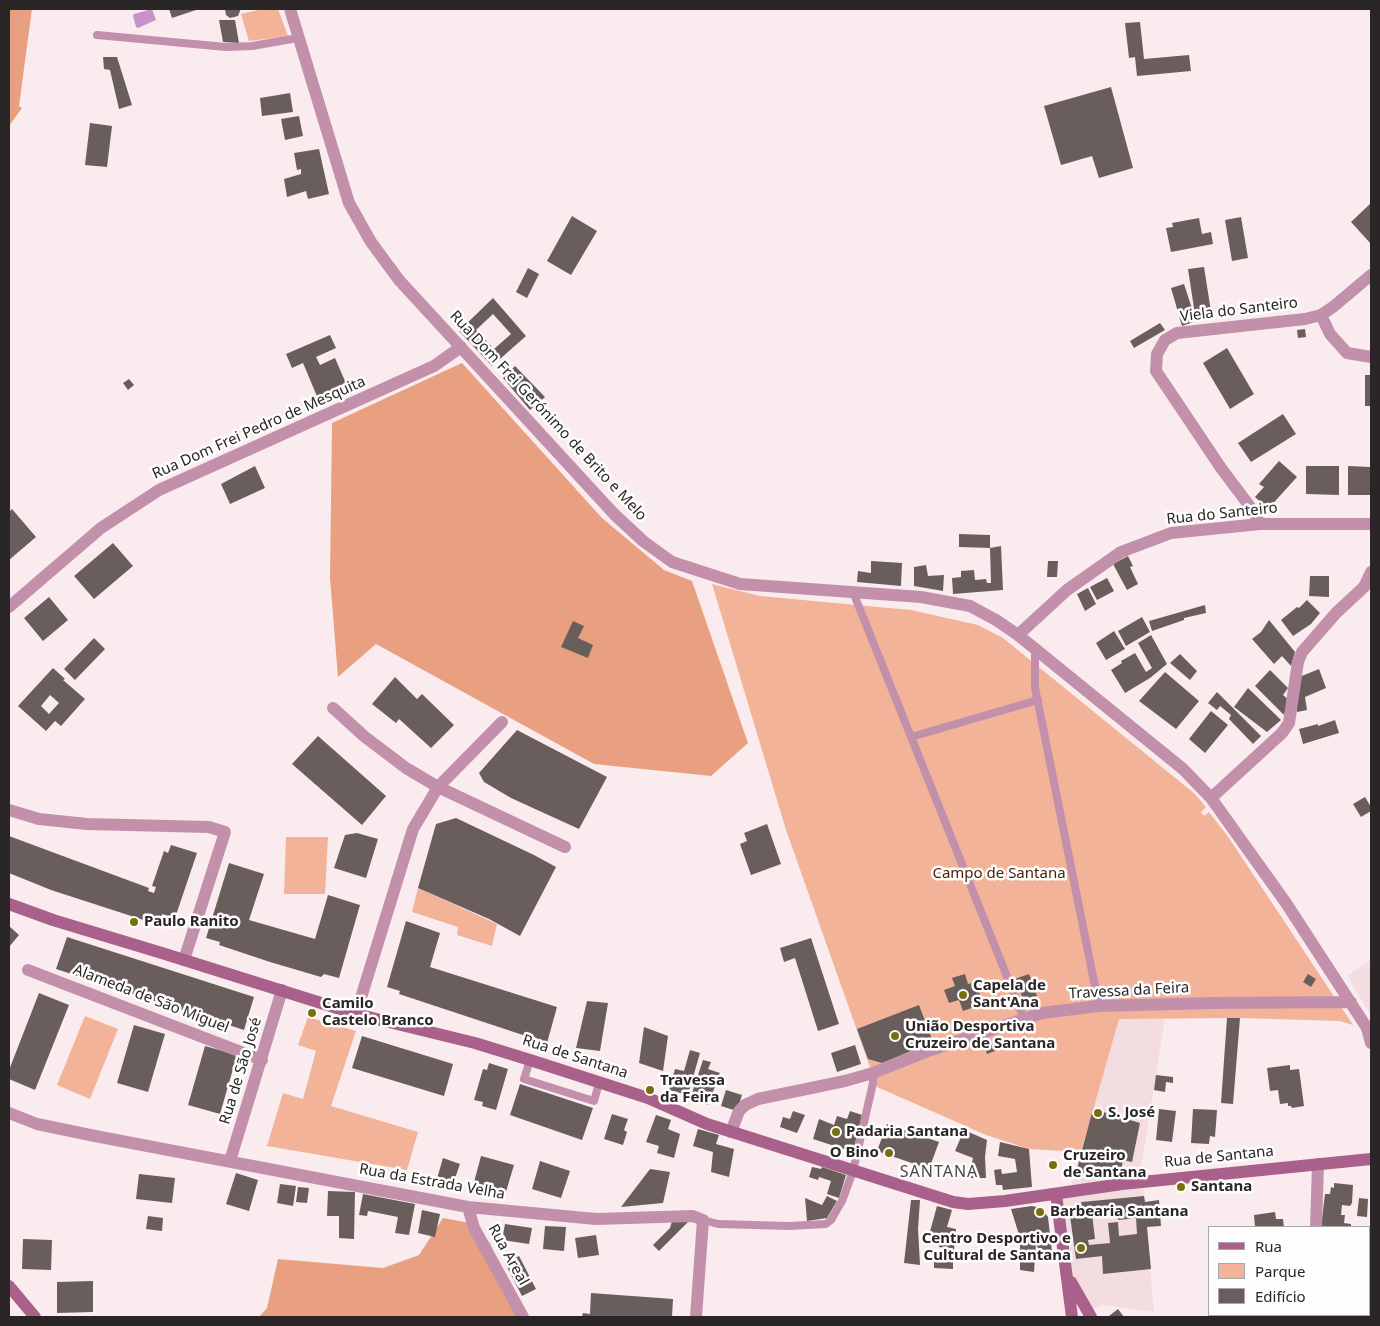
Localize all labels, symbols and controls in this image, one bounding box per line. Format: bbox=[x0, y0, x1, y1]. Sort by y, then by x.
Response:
street label: Viela do Santeiro bbox=[1179, 294, 1299, 326]
street label: Rua Dom Frei Gerónimo de Brito e Melo bbox=[446, 307, 650, 525]
street label: Rua Dom Frei Pedro de Mesquita bbox=[150, 373, 368, 483]
street label: Rua do Santeiro bbox=[1165, 499, 1279, 529]
park label: Campo de Santana bbox=[932, 865, 1066, 883]
place label: Paulo Ranito bbox=[144, 913, 239, 931]
marker: Paulo Ranito bbox=[128, 916, 140, 928]
street label: Alameda de São Miguel bbox=[71, 961, 231, 1037]
place label: Capela de Sant'Ana bbox=[973, 977, 1046, 1012]
street label: Travessa da Feira bbox=[1068, 979, 1190, 1003]
marker: Capela de Sant'Ana bbox=[957, 989, 969, 1001]
place label: Camilo Castelo Branco bbox=[322, 995, 434, 1030]
marker: Camilo Castelo Branco bbox=[306, 1007, 318, 1019]
street label: Rua de São José bbox=[216, 1015, 266, 1127]
place label: União Desportiva Cruzeiro de Santana bbox=[905, 1018, 1055, 1053]
marker: União Desportiva Cruzeiro de Santana bbox=[889, 1030, 901, 1042]
street label: Rua de Santana bbox=[520, 1031, 630, 1083]
place label: Travessa da Feira bbox=[660, 1072, 725, 1107]
marker: Travessa da Feira bbox=[644, 1084, 656, 1096]
place label: S. José bbox=[1108, 1104, 1155, 1122]
marker: S. José bbox=[1092, 1107, 1104, 1119]
place label: Padaria Santana bbox=[846, 1123, 968, 1141]
marker: Padaria Santana bbox=[830, 1126, 842, 1138]
street label: Rua de Santana bbox=[1163, 1142, 1275, 1172]
place label: O Bino bbox=[830, 1144, 879, 1162]
marker: O Bino bbox=[883, 1147, 895, 1159]
place label: Cruzeiro de Santana bbox=[1063, 1147, 1147, 1182]
marker: Cruzeiro de Santana bbox=[1047, 1159, 1059, 1171]
street label: Rua da Estrada Velha bbox=[358, 1160, 506, 1204]
district label: SANTANA bbox=[899, 1162, 979, 1182]
place label: Santana bbox=[1191, 1178, 1252, 1196]
marker: Santana bbox=[1175, 1181, 1187, 1193]
place label: Barbearia Santana bbox=[1050, 1203, 1188, 1221]
marker: Barbearia Santana bbox=[1034, 1206, 1046, 1218]
street label: Rua Areal bbox=[484, 1221, 532, 1289]
legend bbox=[1208, 1226, 1370, 1316]
place label: Centro Desportivo e Cultural de Santana bbox=[922, 1230, 1071, 1265]
text: Rua bbox=[1255, 1236, 1282, 1256]
marker: Centro Desportivo e Cultural de Santana bbox=[1075, 1242, 1087, 1254]
text: Parque bbox=[1255, 1261, 1305, 1281]
text: Edifício bbox=[1255, 1286, 1306, 1306]

